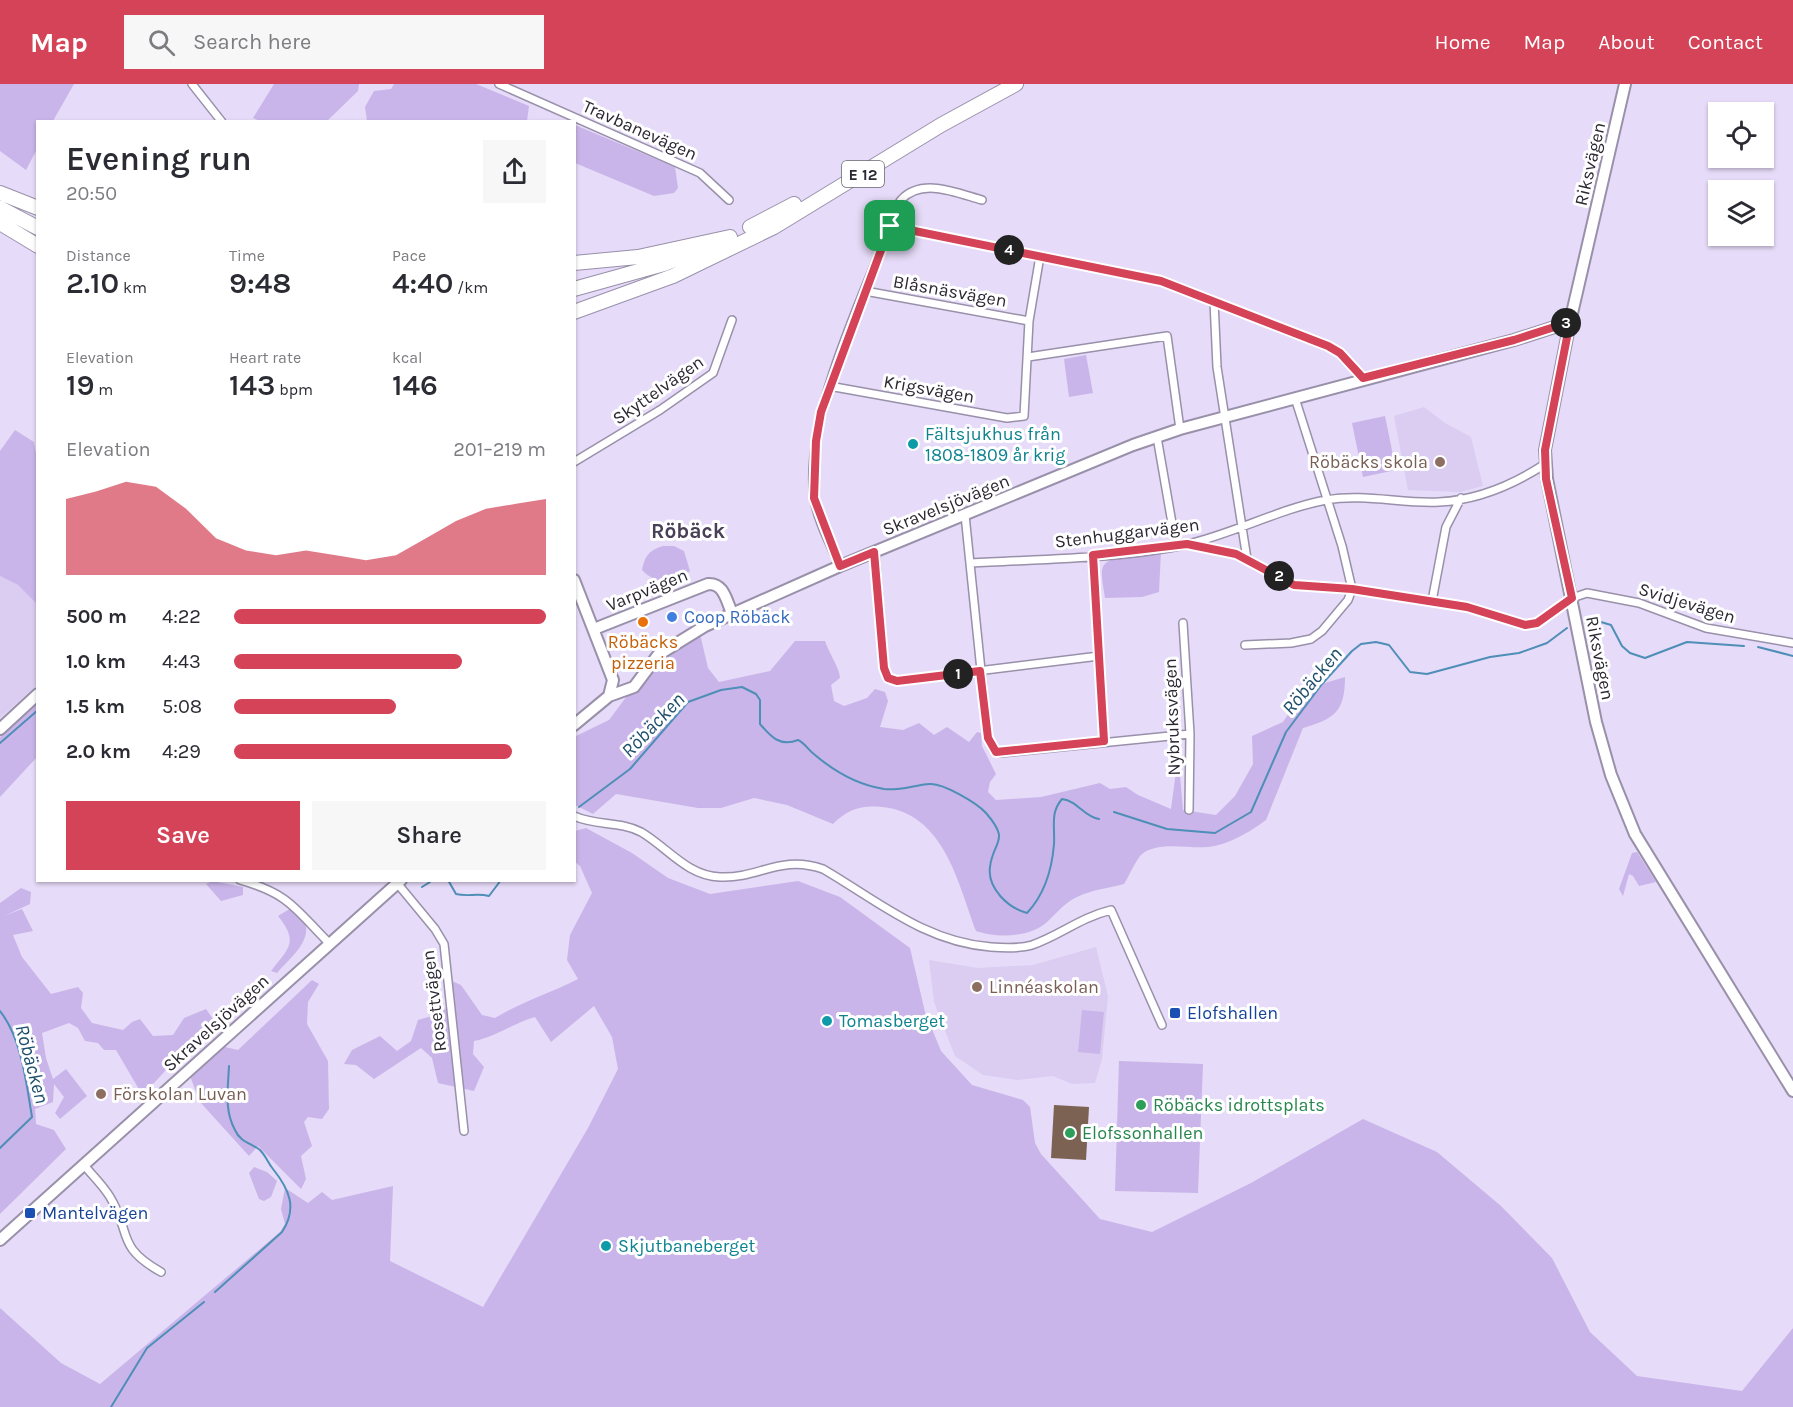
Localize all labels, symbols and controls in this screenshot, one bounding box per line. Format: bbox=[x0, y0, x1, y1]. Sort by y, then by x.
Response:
search box bbox=[124, 15, 544, 69]
text: Map bbox=[30, 26, 88, 59]
icon: search bbox=[145, 26, 178, 59]
text: Search here bbox=[193, 29, 311, 55]
text: Home bbox=[1435, 30, 1491, 54]
text: Map bbox=[1524, 30, 1565, 54]
text: About bbox=[1598, 30, 1655, 54]
text: Contact bbox=[1688, 30, 1763, 54]
street label: Travbanevägen bbox=[579, 95, 701, 165]
map controls bbox=[1708, 102, 1774, 246]
button: locate bbox=[1708, 102, 1774, 168]
street label: Riksvägen bbox=[1570, 120, 1610, 208]
text: Evening run bbox=[66, 140, 252, 178]
button: share bbox=[483, 140, 546, 203]
road number: E 12 bbox=[842, 161, 884, 187]
button: layers bbox=[1708, 180, 1774, 246]
text: 20:50 bbox=[66, 182, 117, 205]
pin bbox=[864, 200, 915, 251]
icon: arrive bbox=[873, 209, 906, 242]
pin: 4 bbox=[994, 235, 1024, 265]
text: 4 bbox=[1004, 240, 1014, 259]
text: Distance bbox=[66, 246, 131, 265]
text: Time bbox=[229, 246, 265, 265]
text: Pace bbox=[392, 246, 426, 265]
text: 2.10 bbox=[66, 265, 119, 301]
text: 9:48 bbox=[229, 265, 292, 301]
text: 4:40 bbox=[392, 265, 454, 301]
street label: Blåsnäsvägen bbox=[891, 270, 1009, 312]
text: km bbox=[119, 278, 147, 297]
text: /km bbox=[454, 278, 488, 297]
pin: 3 bbox=[1551, 308, 1581, 338]
text: 3 bbox=[1561, 313, 1571, 332]
text: Elevation bbox=[66, 348, 134, 367]
text: Heart rate bbox=[229, 348, 301, 367]
text: kcal bbox=[392, 348, 423, 367]
street label: Skyttelvägen bbox=[608, 351, 708, 429]
text: 19 bbox=[66, 367, 95, 403]
text: 143 bbox=[229, 367, 275, 403]
text: 146 bbox=[392, 367, 438, 403]
street label: Krigsvägen bbox=[882, 370, 976, 408]
text: m bbox=[95, 380, 113, 399]
text: bpm bbox=[275, 380, 313, 399]
place label: Fältsjukhus från 1808-1809 år krig bbox=[925, 423, 1065, 466]
marker: Fältsjukhus från 1808-1809 år krig bbox=[906, 437, 920, 451]
text: Elevation bbox=[66, 438, 151, 461]
text: 201–219 m bbox=[453, 438, 546, 461]
place label: Röbäcks skola bbox=[1309, 451, 1428, 473]
marker: Röbäcks skola bbox=[1433, 455, 1447, 469]
street label: Skravelsjövägen bbox=[879, 470, 1013, 540]
street label: Stenhuggarvägen bbox=[1053, 513, 1201, 553]
district label: Röbäck bbox=[651, 519, 726, 543]
pin: 2 bbox=[1264, 561, 1294, 591]
street label: Varpvägen bbox=[603, 564, 691, 616]
text: 2 bbox=[1274, 566, 1284, 585]
street label: Svidjevägen bbox=[1636, 578, 1738, 628]
text: 500 m bbox=[66, 605, 127, 628]
text: 4:22 bbox=[162, 605, 201, 628]
place label: Coop Röbäck bbox=[684, 606, 790, 628]
marker: Coop Röbäck bbox=[665, 610, 679, 624]
street label: Riksvägen bbox=[1581, 614, 1619, 702]
marker: Röbäcks pizzeria bbox=[636, 615, 650, 629]
place label: Röbäcks pizzeria bbox=[608, 631, 678, 674]
water label: Röbäcken bbox=[1277, 643, 1347, 719]
text: 1.0 km bbox=[66, 650, 126, 673]
text: 4:43 bbox=[162, 650, 201, 673]
street label: Nybruksvägen bbox=[1159, 658, 1185, 776]
pin: 1 bbox=[943, 659, 973, 689]
text: 1 bbox=[955, 664, 961, 683]
water label: Röbäcken bbox=[617, 688, 689, 762]
text: 1.5 km bbox=[66, 695, 125, 718]
text: 5:08 bbox=[162, 695, 202, 718]
text: 2.0 km bbox=[66, 740, 131, 763]
text: 4:29 bbox=[162, 740, 201, 763]
button: Save bbox=[66, 801, 300, 870]
button: Share bbox=[312, 801, 546, 870]
street label: Rosettvägen bbox=[417, 949, 451, 1053]
street label: Skravelsjövägen bbox=[159, 970, 273, 1076]
place label: Linnéaskolan bbox=[989, 976, 1099, 998]
marker: Linnéaskolan bbox=[970, 980, 984, 994]
place label: Elofshallen bbox=[1187, 1002, 1278, 1024]
marker: Elofshallen bbox=[1168, 1006, 1182, 1020]
place label: Tomasberget bbox=[839, 1010, 945, 1032]
marker: Tomasberget bbox=[820, 1014, 834, 1028]
water label: Röbäcken bbox=[10, 1022, 54, 1106]
place label: Förskolan Luvan bbox=[113, 1083, 247, 1105]
marker: Förskolan Luvan bbox=[94, 1087, 108, 1101]
place label: Röbäcks idrottsplats bbox=[1153, 1094, 1325, 1116]
marker: Röbäcks idrottsplats bbox=[1134, 1098, 1148, 1112]
place label: Elofssonhallen bbox=[1082, 1122, 1203, 1144]
marker: Elofssonhallen bbox=[1063, 1126, 1077, 1140]
place label: Mantelvägen bbox=[42, 1202, 148, 1224]
marker: Mantelvägen bbox=[23, 1206, 37, 1220]
place label: Skjutbaneberget bbox=[618, 1235, 755, 1257]
marker: Skjutbaneberget bbox=[599, 1239, 613, 1253]

